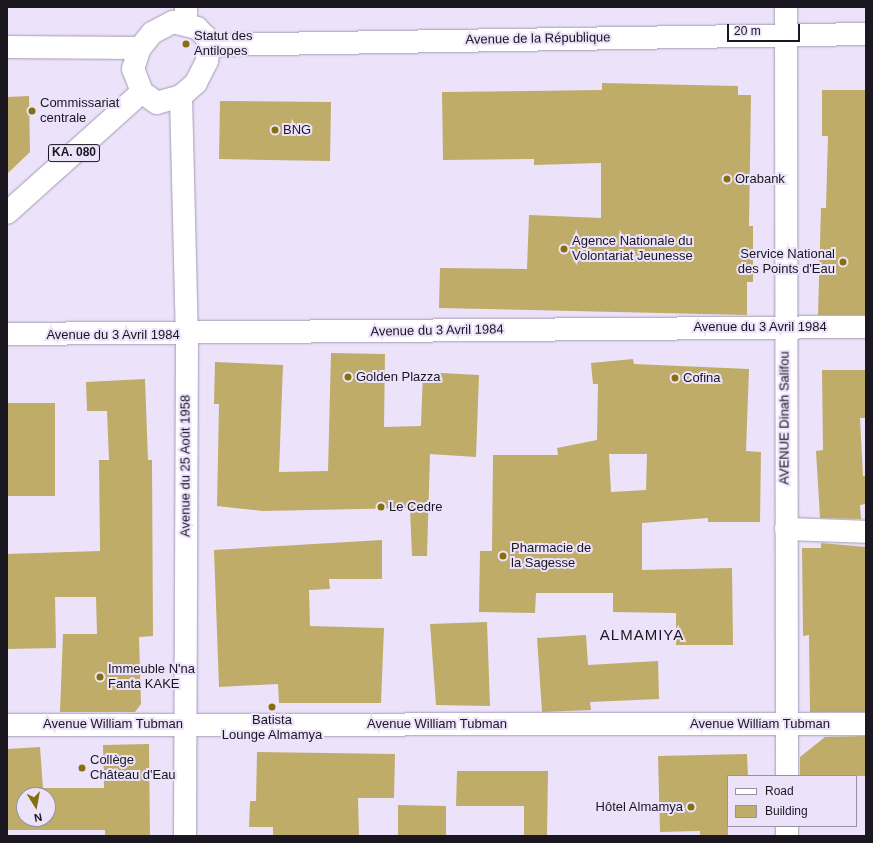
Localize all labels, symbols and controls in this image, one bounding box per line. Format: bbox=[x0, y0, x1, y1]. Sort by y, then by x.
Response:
scale bar bbox=[729, 16, 802, 42]
text: 20 m bbox=[734, 24, 761, 38]
place label: Statut des Antilopes bbox=[194, 29, 253, 60]
street label: Avenue de la République bbox=[465, 30, 611, 48]
marker: Statut des Antilopes bbox=[181, 39, 191, 49]
place label: Commissariat centrale bbox=[40, 96, 119, 127]
marker: Commissariat centrale bbox=[27, 106, 37, 116]
place label: BNG bbox=[283, 122, 311, 138]
marker: BNG bbox=[270, 125, 280, 135]
road number: KA. 080 bbox=[47, 143, 101, 163]
place label: Orabank bbox=[735, 171, 785, 187]
marker: Orabank bbox=[722, 174, 732, 184]
place label: Agence Nationale du Volontariat Jeunesse bbox=[572, 234, 693, 265]
marker: Agence Nationale du Volontariat Jeunesse bbox=[559, 244, 569, 254]
place label: Service National des Points d'Eau bbox=[738, 247, 835, 278]
marker: Service National des Points d'Eau bbox=[838, 257, 848, 267]
street label: Avenue du 3 Avril 1984 bbox=[693, 319, 827, 335]
street label: Avenue du 3 Avril 1984 bbox=[370, 322, 504, 340]
street label: Avenue du 3 Avril 1984 bbox=[46, 327, 180, 343]
street label: AVENUE Dinah Salifou bbox=[777, 351, 793, 485]
place label: Golden Plazza bbox=[356, 369, 441, 385]
place label: Cofina bbox=[683, 370, 721, 386]
marker: Golden Plazza bbox=[343, 372, 353, 382]
marker: Cofina bbox=[670, 373, 680, 383]
street label: Avenue du 25 Août 1958 bbox=[178, 395, 194, 537]
place label: Le Cedre bbox=[389, 499, 442, 515]
marker: Le Cedre bbox=[376, 502, 386, 512]
place label: Pharmacie de la Sagesse bbox=[511, 541, 591, 572]
marker: Pharmacie de la Sagesse bbox=[498, 551, 508, 561]
district label: ALMAMIYA bbox=[600, 626, 684, 644]
place label: Immeuble N'na Fanta KAKE bbox=[108, 662, 195, 693]
marker: Immeuble N'na Fanta KAKE bbox=[95, 672, 105, 682]
marker: Batista Lounge Almamya bbox=[267, 702, 277, 712]
place label: Batista Lounge Almamya bbox=[221, 713, 323, 744]
street label: Avenue William Tubman bbox=[43, 716, 183, 732]
street label: Avenue William Tubman bbox=[367, 716, 507, 732]
street label: Avenue William Tubman bbox=[690, 716, 830, 732]
place label: Collège Château d'Eau bbox=[90, 753, 176, 784]
marker: Collège Château d'Eau bbox=[77, 763, 87, 773]
legend bbox=[727, 775, 857, 827]
text: Road bbox=[765, 784, 794, 798]
north arrow bbox=[16, 787, 56, 827]
place label: Hôtel Almamya bbox=[595, 799, 683, 815]
marker: Hôtel Almamya bbox=[686, 802, 696, 812]
text: Building bbox=[765, 804, 808, 818]
text: N bbox=[33, 811, 43, 824]

